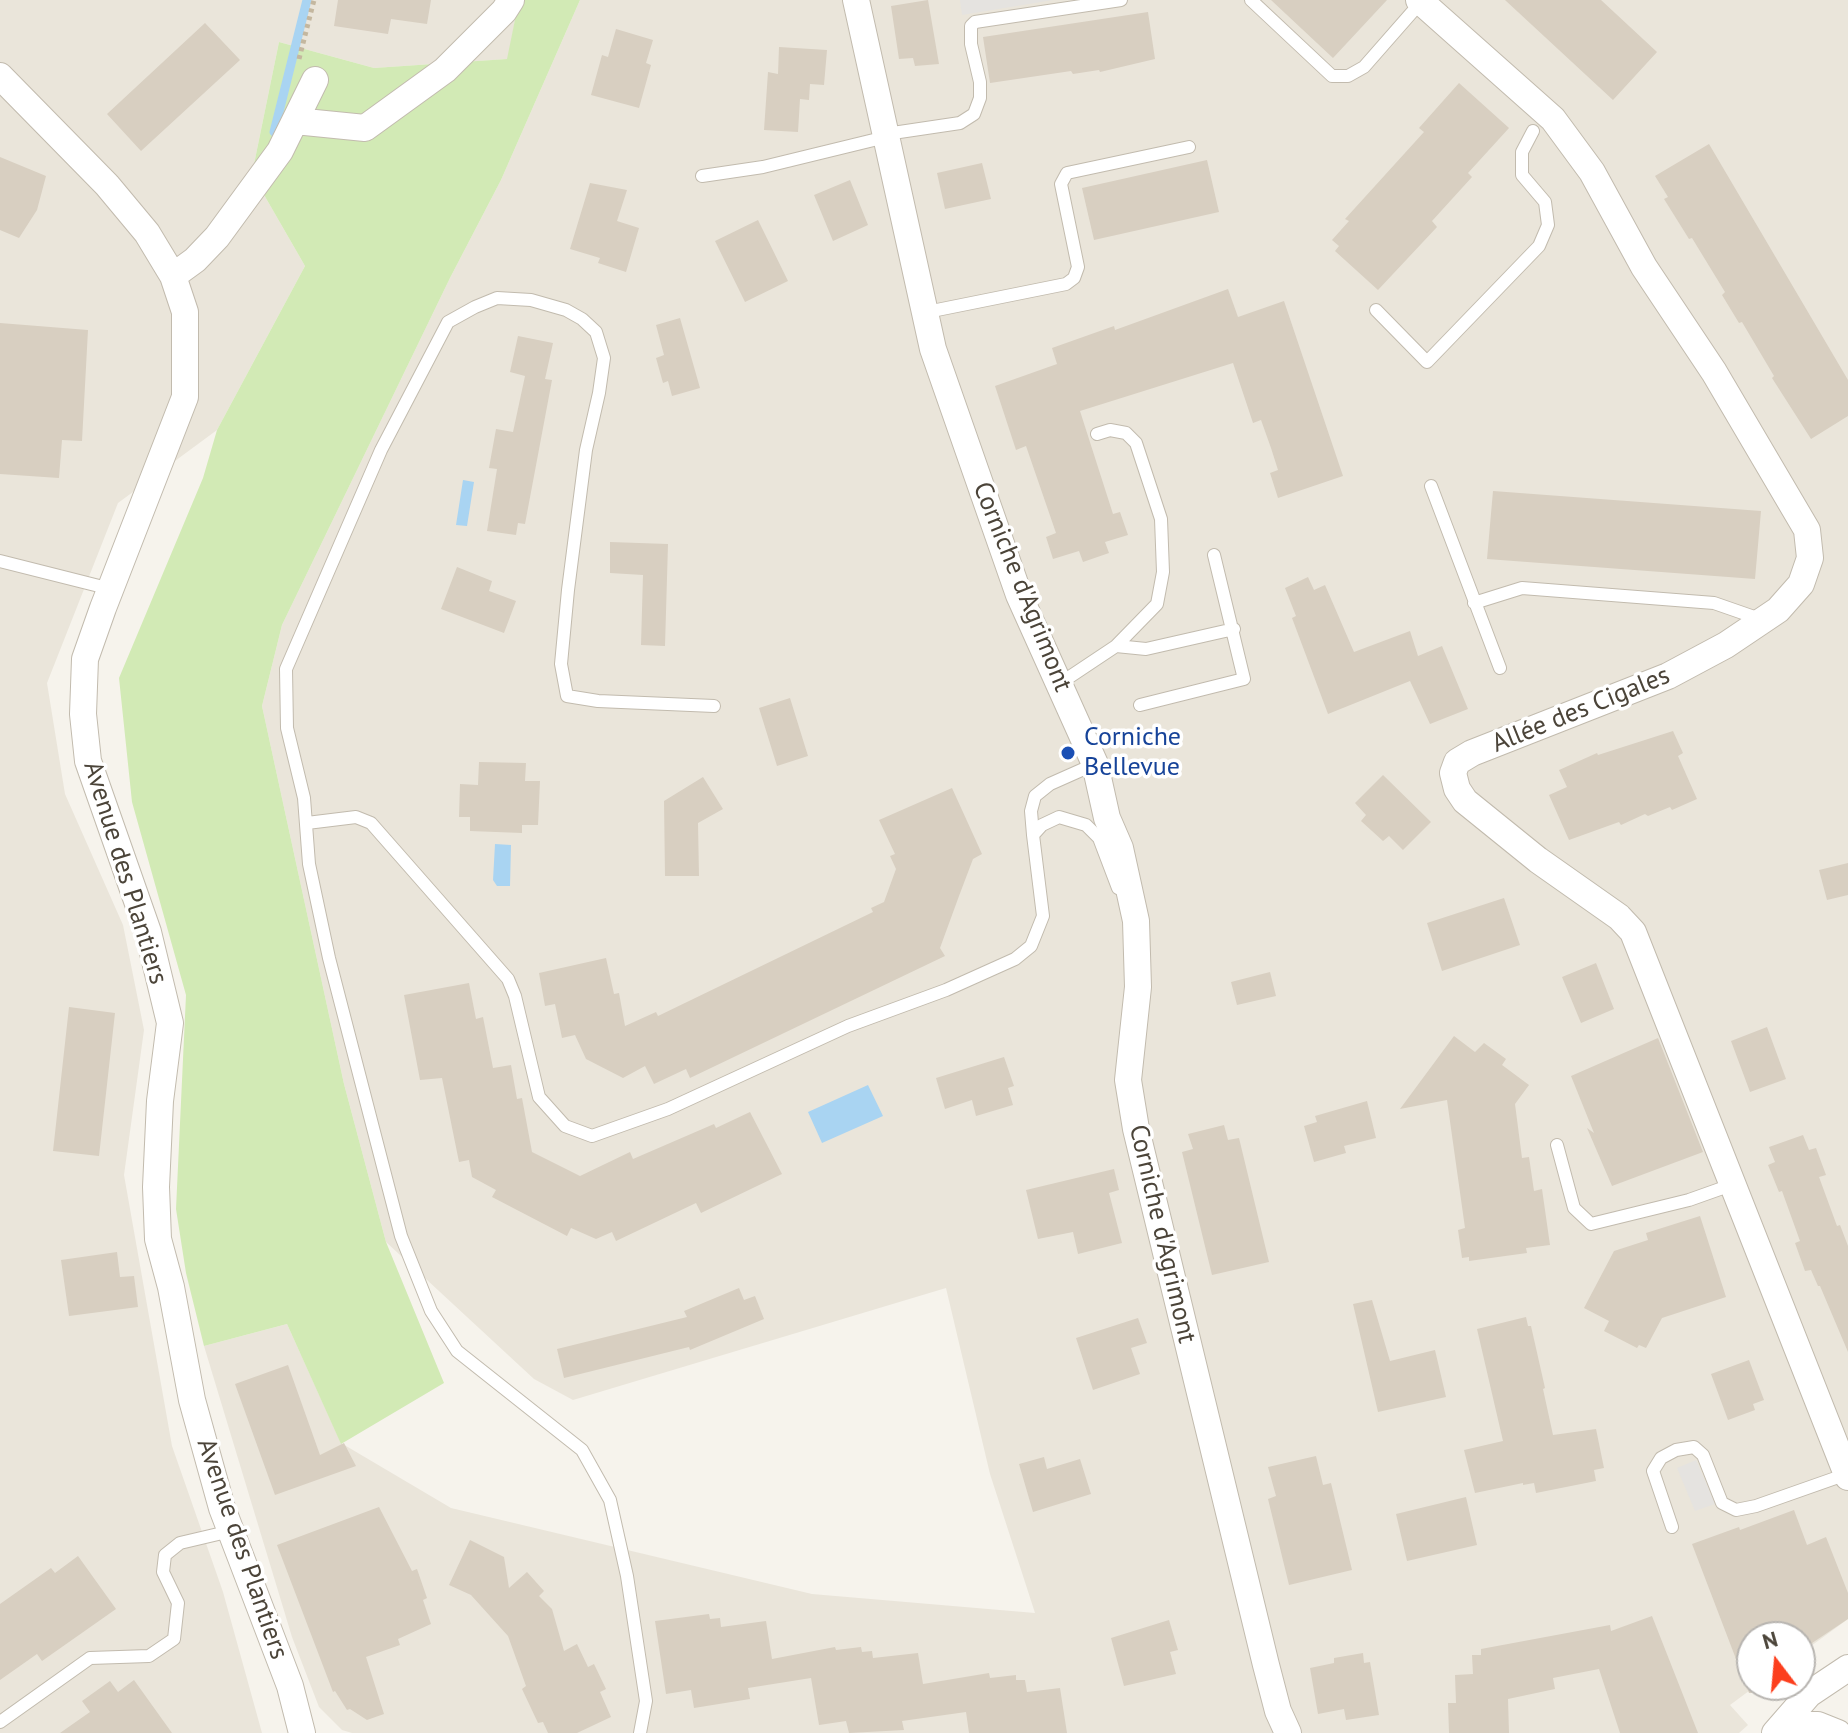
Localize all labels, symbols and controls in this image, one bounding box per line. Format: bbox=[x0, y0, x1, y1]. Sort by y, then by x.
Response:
street label: Corniche d'Agrimont bbox=[966, 478, 1078, 696]
street label: Allée des Cigales bbox=[1488, 660, 1674, 760]
place label: Corniche Bellevue bbox=[1084, 722, 1181, 784]
marker: Corniche Bellevue bbox=[1059, 744, 1077, 762]
street label: Avenue des Plantiers bbox=[76, 758, 174, 988]
street label: Corniche d'Agrimont bbox=[1122, 1122, 1202, 1346]
street label: Avenue des Plantiers bbox=[190, 1435, 294, 1663]
north arrow bbox=[1736, 1621, 1816, 1701]
text: N bbox=[1759, 1624, 1781, 1655]

